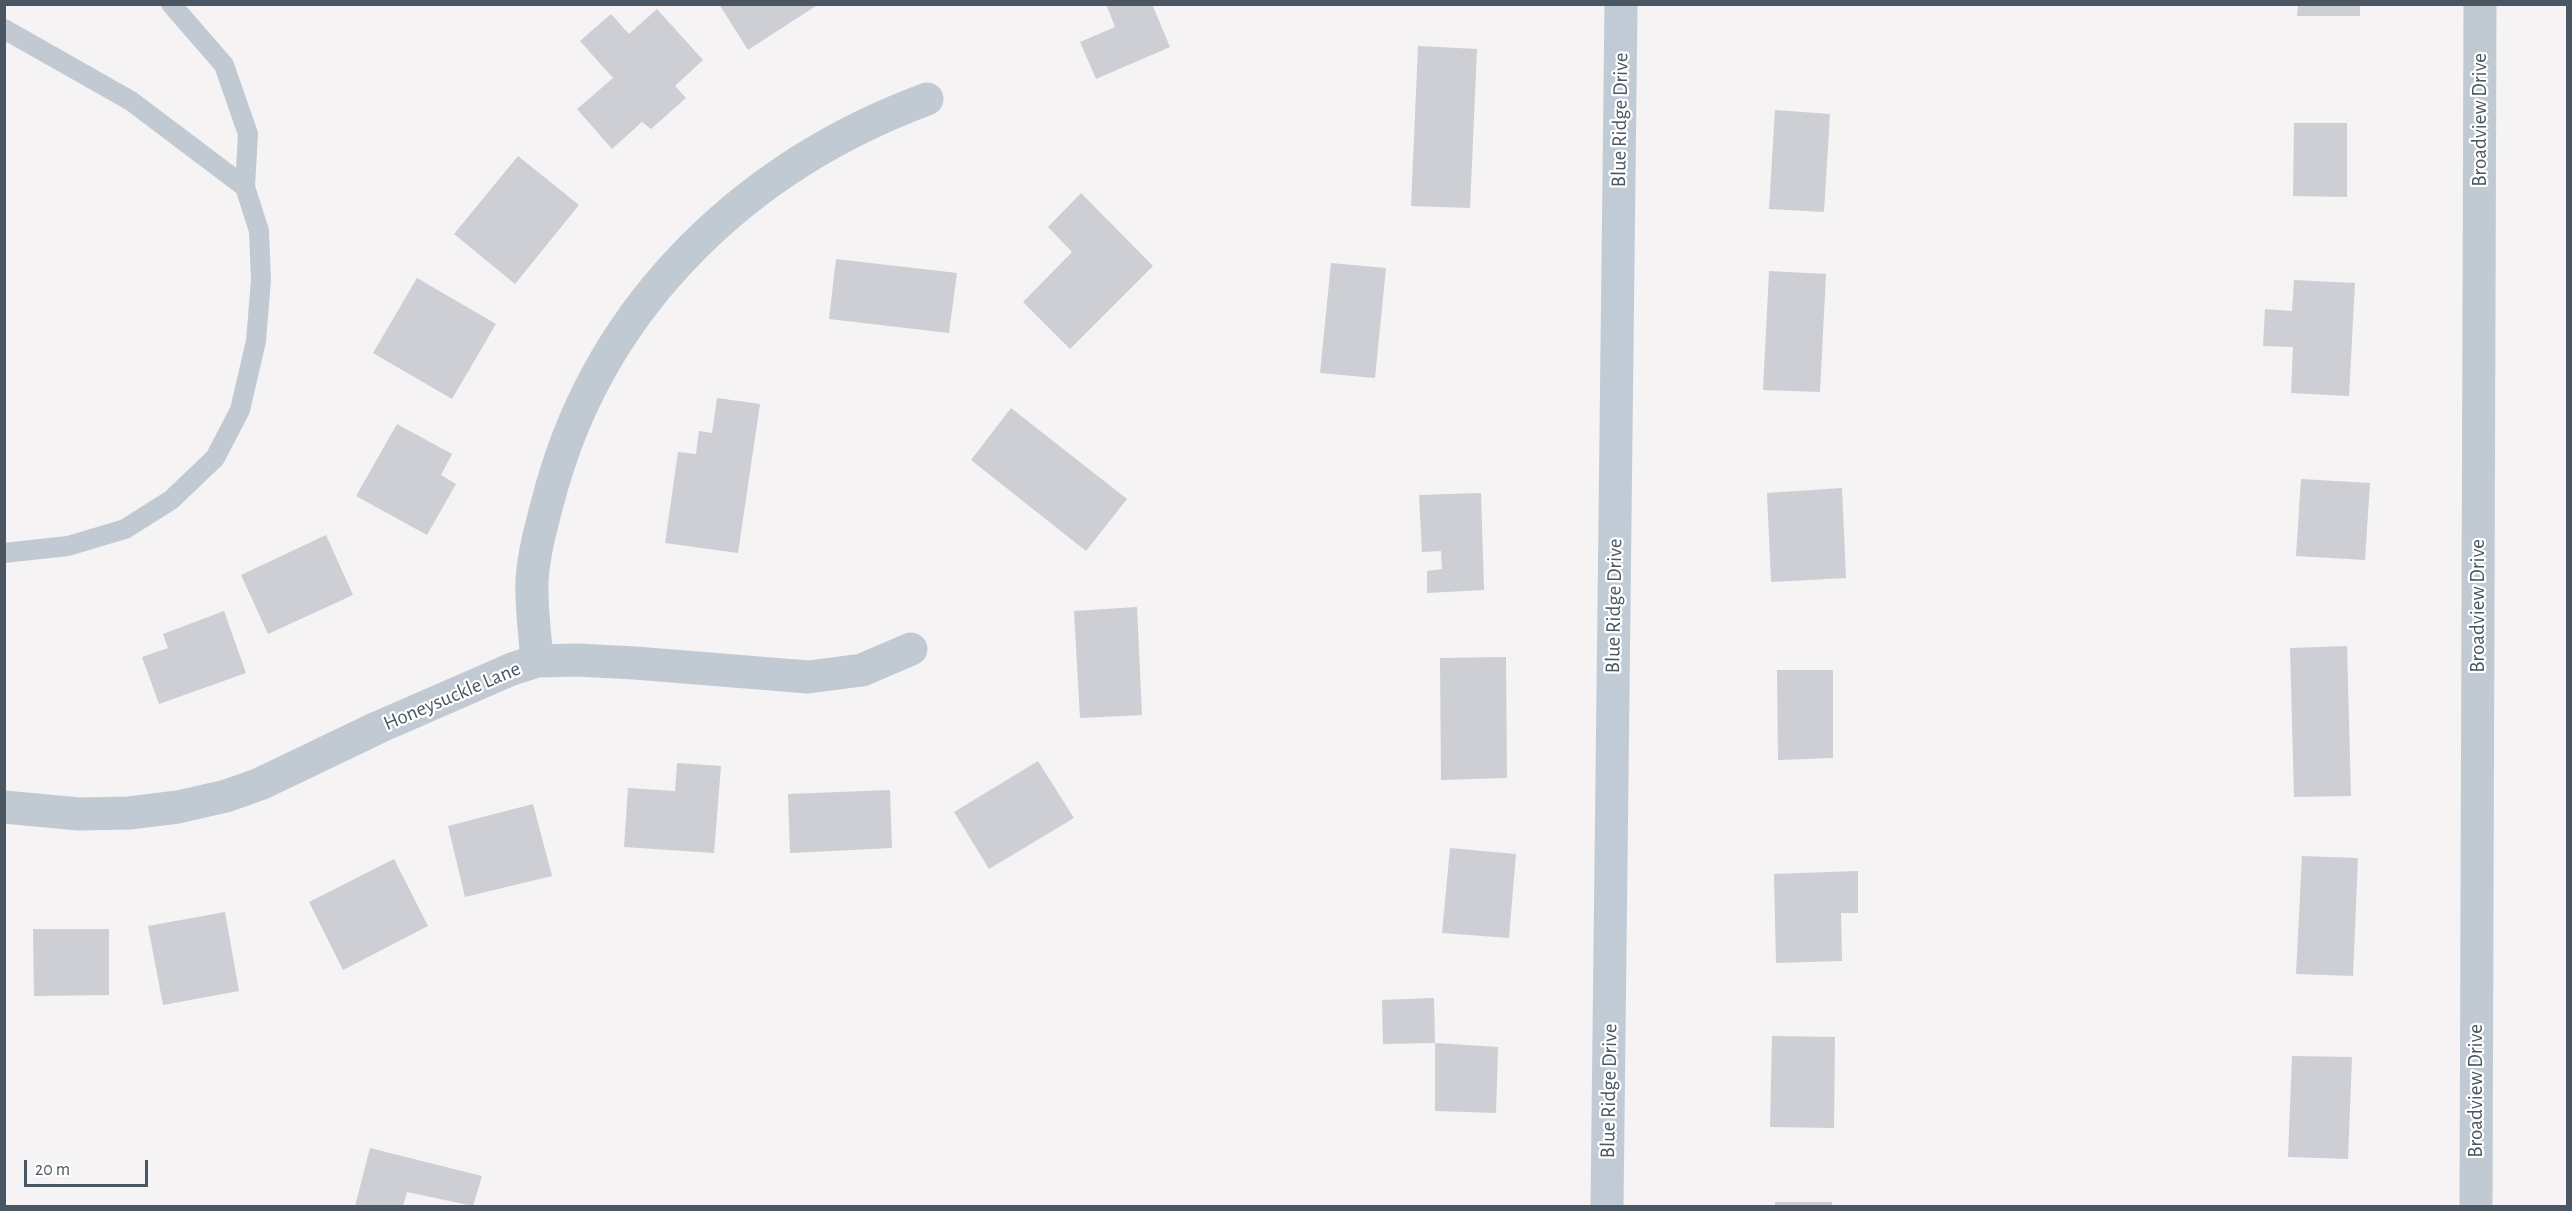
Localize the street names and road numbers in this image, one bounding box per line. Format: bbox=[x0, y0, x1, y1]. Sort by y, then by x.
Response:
street label: Blue Ridge Drive bbox=[1606, 52, 1634, 188]
street label: Broadview Drive bbox=[2467, 53, 2493, 187]
street label: Blue Ridge Drive bbox=[1600, 538, 1628, 674]
street label: Broadview Drive bbox=[2465, 539, 2491, 673]
street label: Honeysuckle Lane bbox=[380, 656, 524, 736]
street label: Blue Ridge Drive bbox=[1595, 1023, 1623, 1159]
street label: Broadview Drive bbox=[2463, 1024, 2489, 1158]

